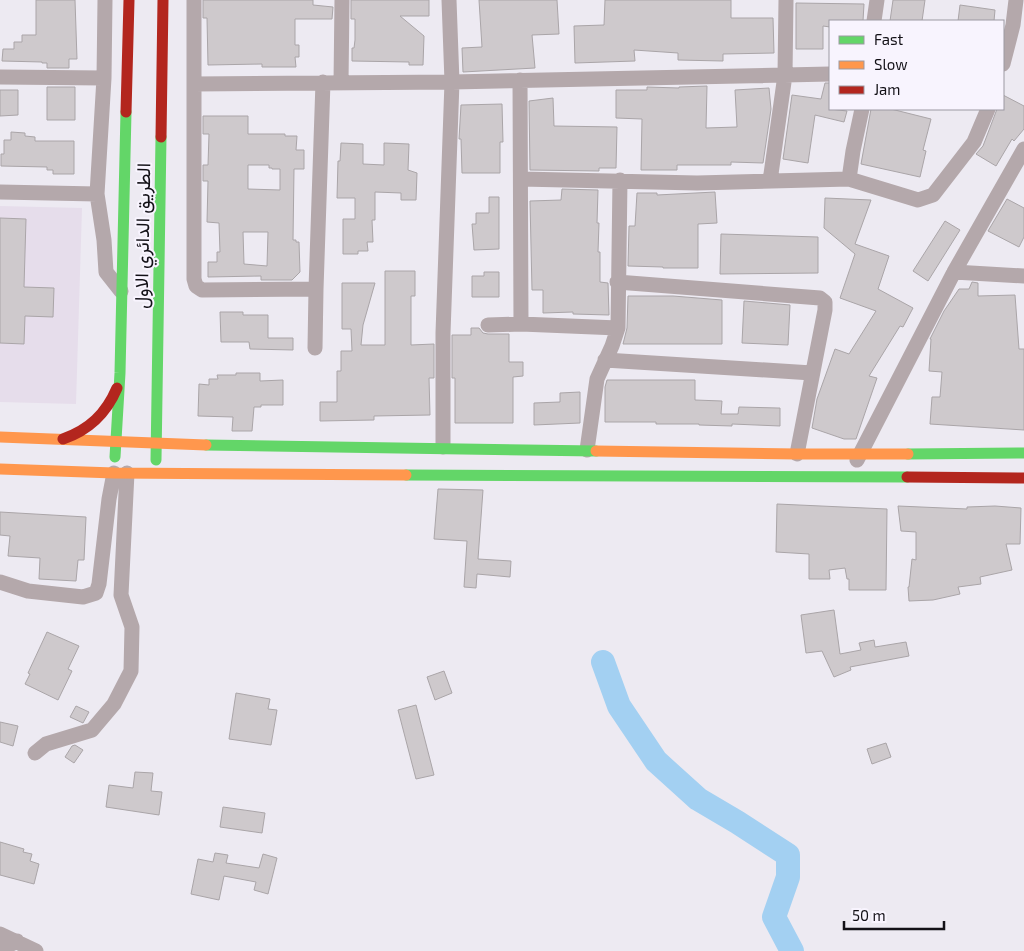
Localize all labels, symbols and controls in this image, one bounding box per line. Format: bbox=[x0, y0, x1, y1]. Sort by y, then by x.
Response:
legend bbox=[829, 20, 1004, 110]
text: Fast bbox=[874, 30, 904, 48]
text: Slow bbox=[874, 55, 908, 73]
text: Jam bbox=[874, 80, 900, 98]
street label: الطريق الدائري الاول bbox=[129, 163, 159, 309]
scale bar bbox=[844, 898, 944, 930]
text: 50 m bbox=[852, 906, 886, 924]

